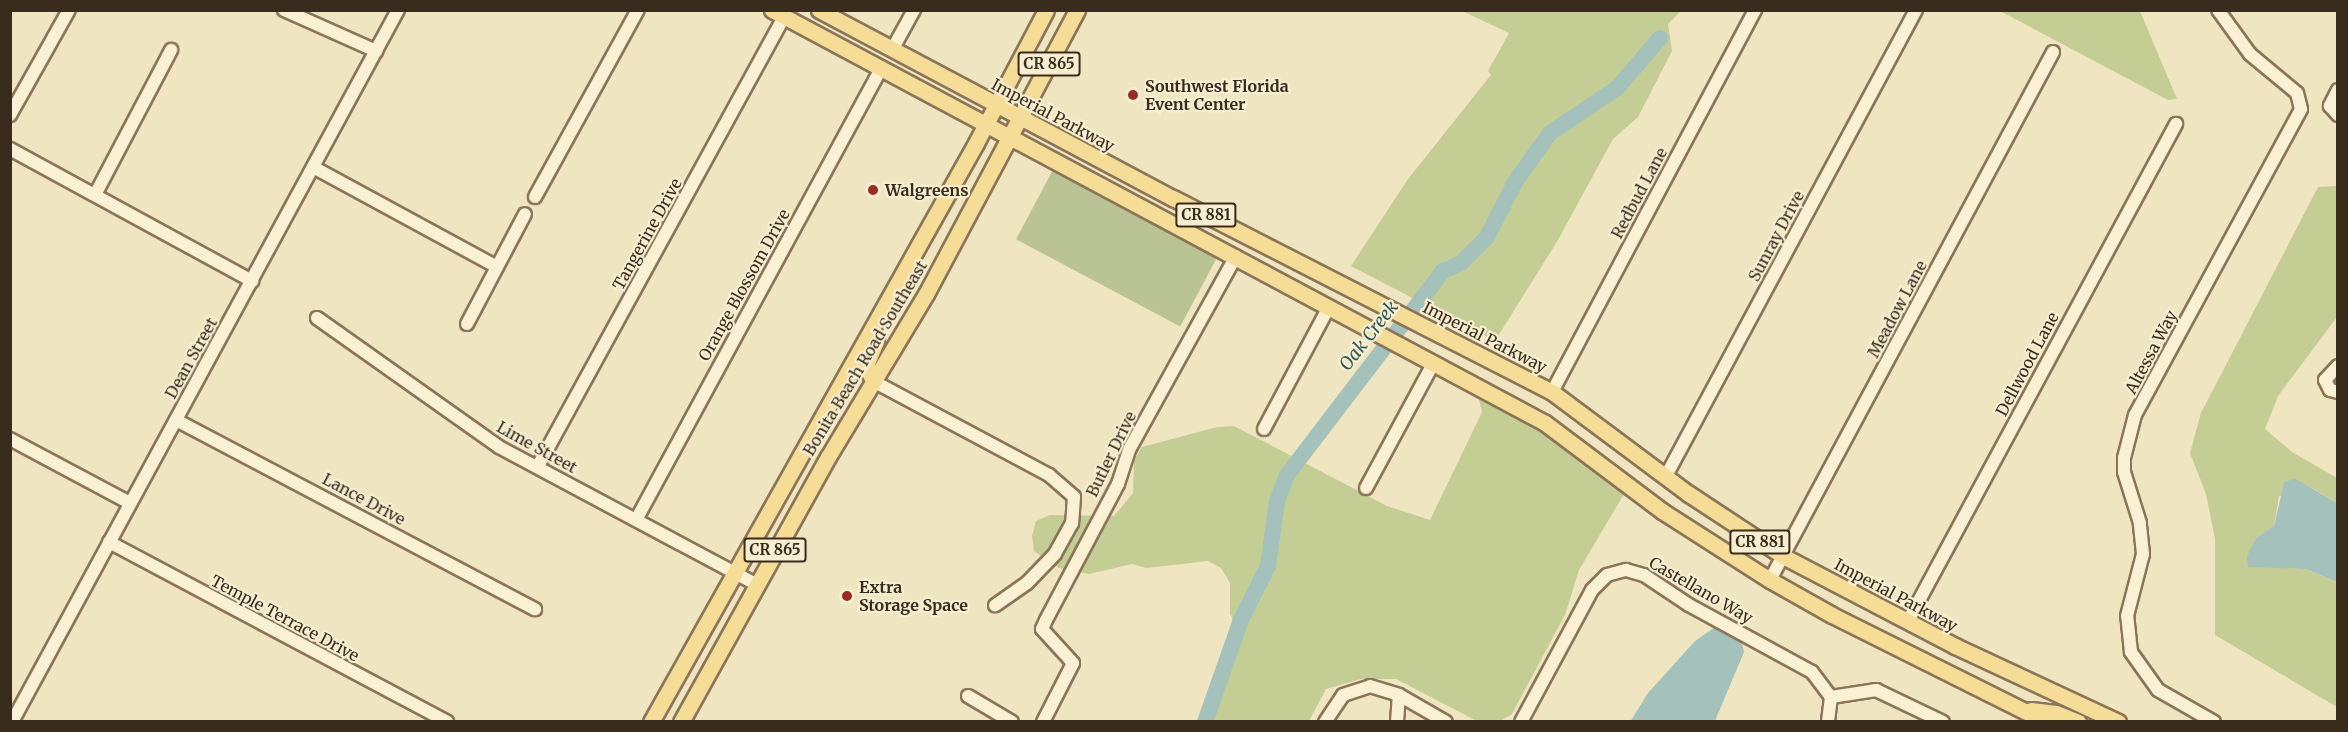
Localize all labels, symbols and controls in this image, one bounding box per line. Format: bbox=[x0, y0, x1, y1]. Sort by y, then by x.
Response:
road number: CR 865 bbox=[1018, 52, 1080, 76]
street label: Imperial Parkway bbox=[988, 75, 1118, 155]
place label: Southwest Florida Event Center bbox=[1145, 76, 1289, 114]
marker: Southwest Florida Event Center bbox=[1126, 88, 1140, 102]
street label: Redbud Lane bbox=[1607, 144, 1671, 242]
street label: Tangerine Drive bbox=[608, 175, 686, 293]
place label: Walgreens bbox=[885, 180, 969, 200]
marker: Walgreens bbox=[866, 183, 880, 197]
street label: Sunray Drive bbox=[1744, 187, 1808, 285]
road number: CR 881 bbox=[1174, 203, 1238, 227]
street label: Orange Blossom Drive bbox=[694, 206, 794, 364]
street label: Bonita Beach Road Southeast bbox=[799, 257, 931, 459]
street label: Meadow Lane bbox=[1863, 257, 1931, 361]
water label: Oak Creek bbox=[1335, 297, 1403, 375]
street label: Imperial Parkway bbox=[1420, 297, 1550, 377]
street label: Altessa Way bbox=[2121, 307, 2181, 397]
street label: Dellwood Lane bbox=[1992, 309, 2062, 419]
street label: Dean Street bbox=[161, 314, 221, 402]
street label: Butler Drive bbox=[1082, 408, 1140, 500]
street label: Lime Street bbox=[494, 417, 580, 477]
street label: Lance Drive bbox=[319, 469, 409, 529]
road number: CR 881 bbox=[1728, 530, 1792, 554]
road number: CR 865 bbox=[744, 538, 806, 562]
street label: Castellano Way bbox=[1646, 553, 1756, 627]
street label: Imperial Parkway bbox=[1831, 555, 1961, 635]
street label: Temple Terrace Drive bbox=[208, 571, 362, 665]
place label: Extra Storage Space bbox=[859, 577, 968, 615]
marker: Extra Storage Space bbox=[840, 589, 854, 603]

